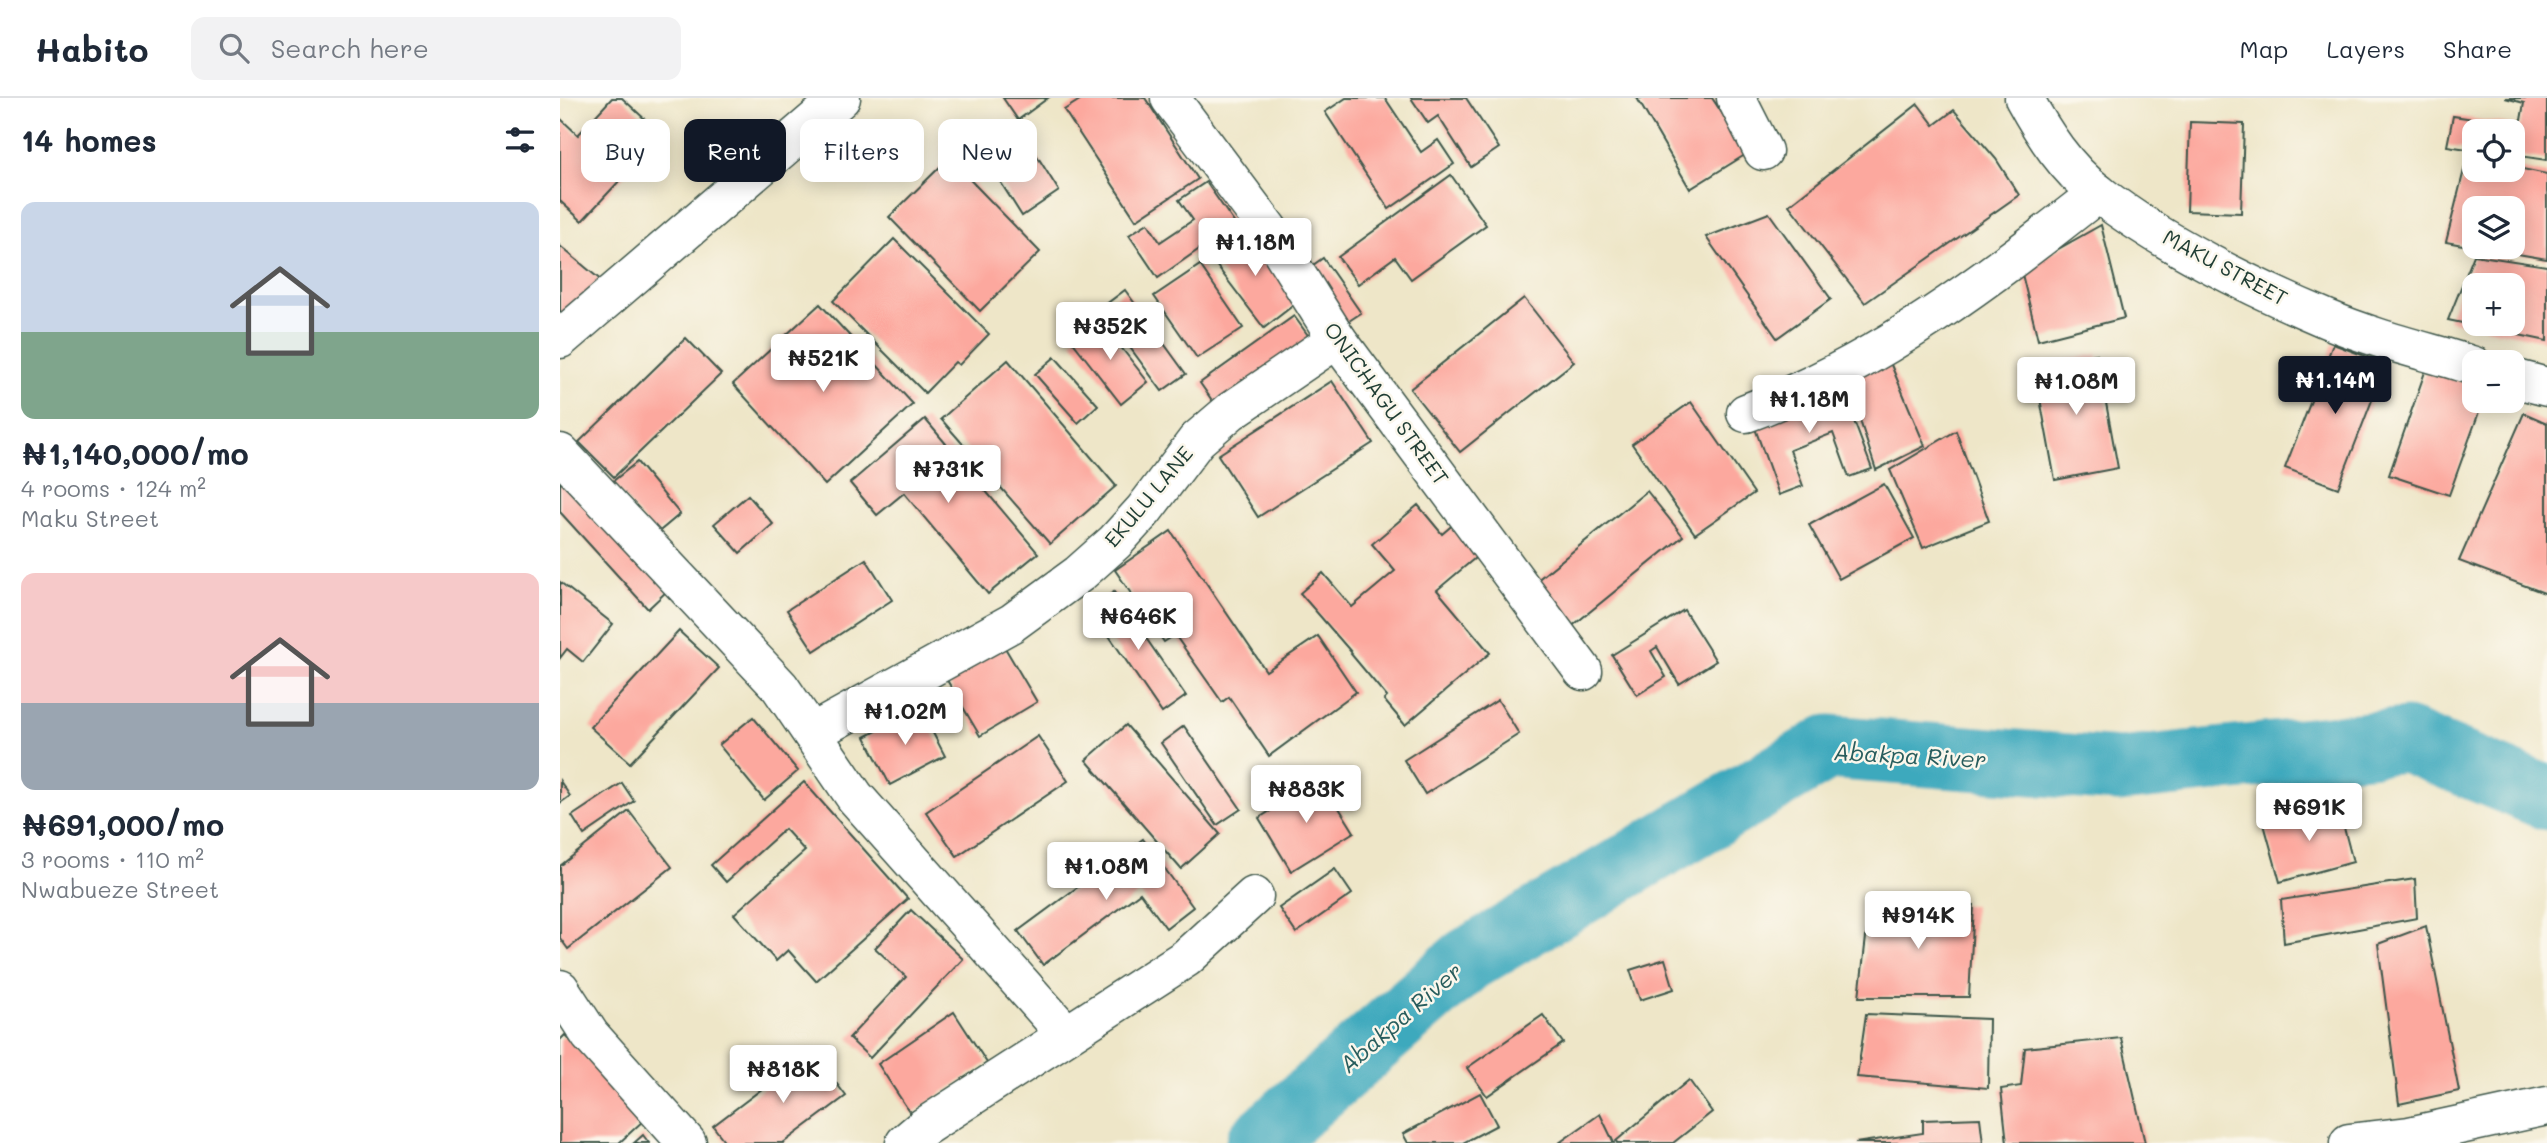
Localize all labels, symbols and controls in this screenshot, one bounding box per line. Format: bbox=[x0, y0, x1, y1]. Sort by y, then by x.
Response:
search box bbox=[191, 17, 681, 80]
text: Habito bbox=[35, 27, 149, 70]
icon: search bbox=[215, 29, 253, 67]
text: Search here bbox=[271, 31, 429, 65]
text: Map bbox=[2240, 33, 2288, 64]
text: Layers bbox=[2326, 33, 2405, 64]
text: Share bbox=[2443, 33, 2512, 64]
chip: Buy bbox=[581, 119, 670, 182]
chip: Rent bbox=[684, 119, 786, 182]
chip: Filters bbox=[800, 119, 924, 182]
chip: New bbox=[938, 119, 1037, 182]
map controls bbox=[2462, 119, 2525, 413]
button: locate bbox=[2462, 119, 2525, 182]
text: 14 homes bbox=[21, 120, 157, 160]
icon: filters bbox=[501, 121, 539, 159]
button: layers bbox=[2462, 196, 2525, 259]
pin: ₦1.18M bbox=[1198, 218, 1312, 278]
street label: MAKU STREET bbox=[2159, 222, 2293, 311]
text: ₦1.18M bbox=[1214, 226, 1296, 256]
icon: home bbox=[217, 248, 343, 374]
button: + bbox=[2462, 273, 2525, 336]
pin: ₦352K bbox=[1061, 302, 1159, 362]
text: ₦352K bbox=[1072, 310, 1148, 340]
street label: ONICHAGU STREET bbox=[1319, 316, 1455, 490]
pin: ₦521K bbox=[774, 334, 872, 394]
text: ₦521K bbox=[787, 342, 859, 372]
button: − bbox=[2462, 350, 2525, 413]
pin: ₦1.14M bbox=[2278, 356, 2392, 416]
pin: ₦1.08M bbox=[2019, 358, 2133, 417]
text: ₦1.14M bbox=[2294, 364, 2376, 394]
text: ₦1.08M bbox=[2033, 365, 2119, 395]
pin: ₦1.18M bbox=[1752, 376, 1866, 435]
text: ₦1.18M bbox=[1768, 383, 1850, 413]
text: ₦1,140,000/mo bbox=[21, 433, 249, 473]
street label: EKULU LANE bbox=[1098, 440, 1198, 552]
pin: ₦731K bbox=[899, 446, 997, 505]
text: ₦731K bbox=[912, 453, 984, 483]
text: 4 rooms · 124 m² bbox=[21, 473, 206, 503]
text: Maku Street bbox=[21, 503, 159, 533]
pin: ₦646K bbox=[1089, 592, 1187, 652]
text: ₦646K bbox=[1099, 600, 1177, 630]
icon: home bbox=[217, 619, 343, 745]
pin: ₦1.02M bbox=[848, 688, 962, 747]
text: ₦1.02M bbox=[863, 695, 947, 725]
water label: Abakpa River bbox=[1833, 736, 1987, 774]
pin: ₦883K bbox=[1257, 766, 1355, 825]
text: ₦883K bbox=[1267, 773, 1345, 803]
pin: ₦691K bbox=[2260, 784, 2358, 843]
text: ₦691K bbox=[2272, 791, 2346, 821]
text: ₦691,000/mo bbox=[21, 804, 224, 844]
pin: ₦1.08M bbox=[1049, 842, 1163, 902]
text: 3 rooms · 110 m² bbox=[21, 844, 204, 874]
text: ₦1.08M bbox=[1063, 850, 1149, 880]
text: Nwabueze Street bbox=[21, 874, 219, 904]
pin: ₦914K bbox=[1869, 892, 1967, 951]
text: ₦914K bbox=[1881, 899, 1955, 929]
water label: Abakpa River bbox=[1333, 956, 1468, 1079]
pin: ₦818K bbox=[734, 1046, 832, 1105]
text: ₦818K bbox=[746, 1053, 820, 1083]

